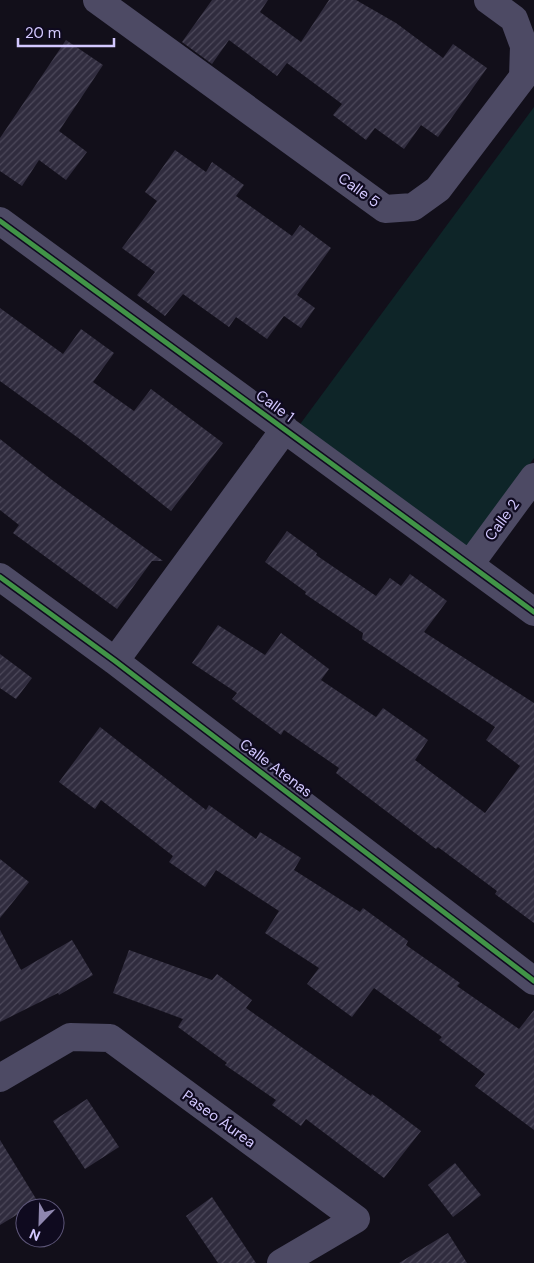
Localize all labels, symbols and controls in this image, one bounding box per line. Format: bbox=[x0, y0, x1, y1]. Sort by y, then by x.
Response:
scale bar bbox=[18, 15, 114, 47]
text: 20 m bbox=[25, 23, 61, 43]
street label: Calle 5 bbox=[334, 168, 384, 212]
street label: Calle 1 bbox=[252, 385, 298, 427]
street label: Calle 2 bbox=[480, 495, 524, 545]
street label: Calle Atenas bbox=[236, 734, 316, 802]
street label: Paseo Áurea bbox=[178, 1086, 260, 1152]
north arrow bbox=[15, 1198, 65, 1248]
text: N bbox=[27, 1225, 43, 1245]

